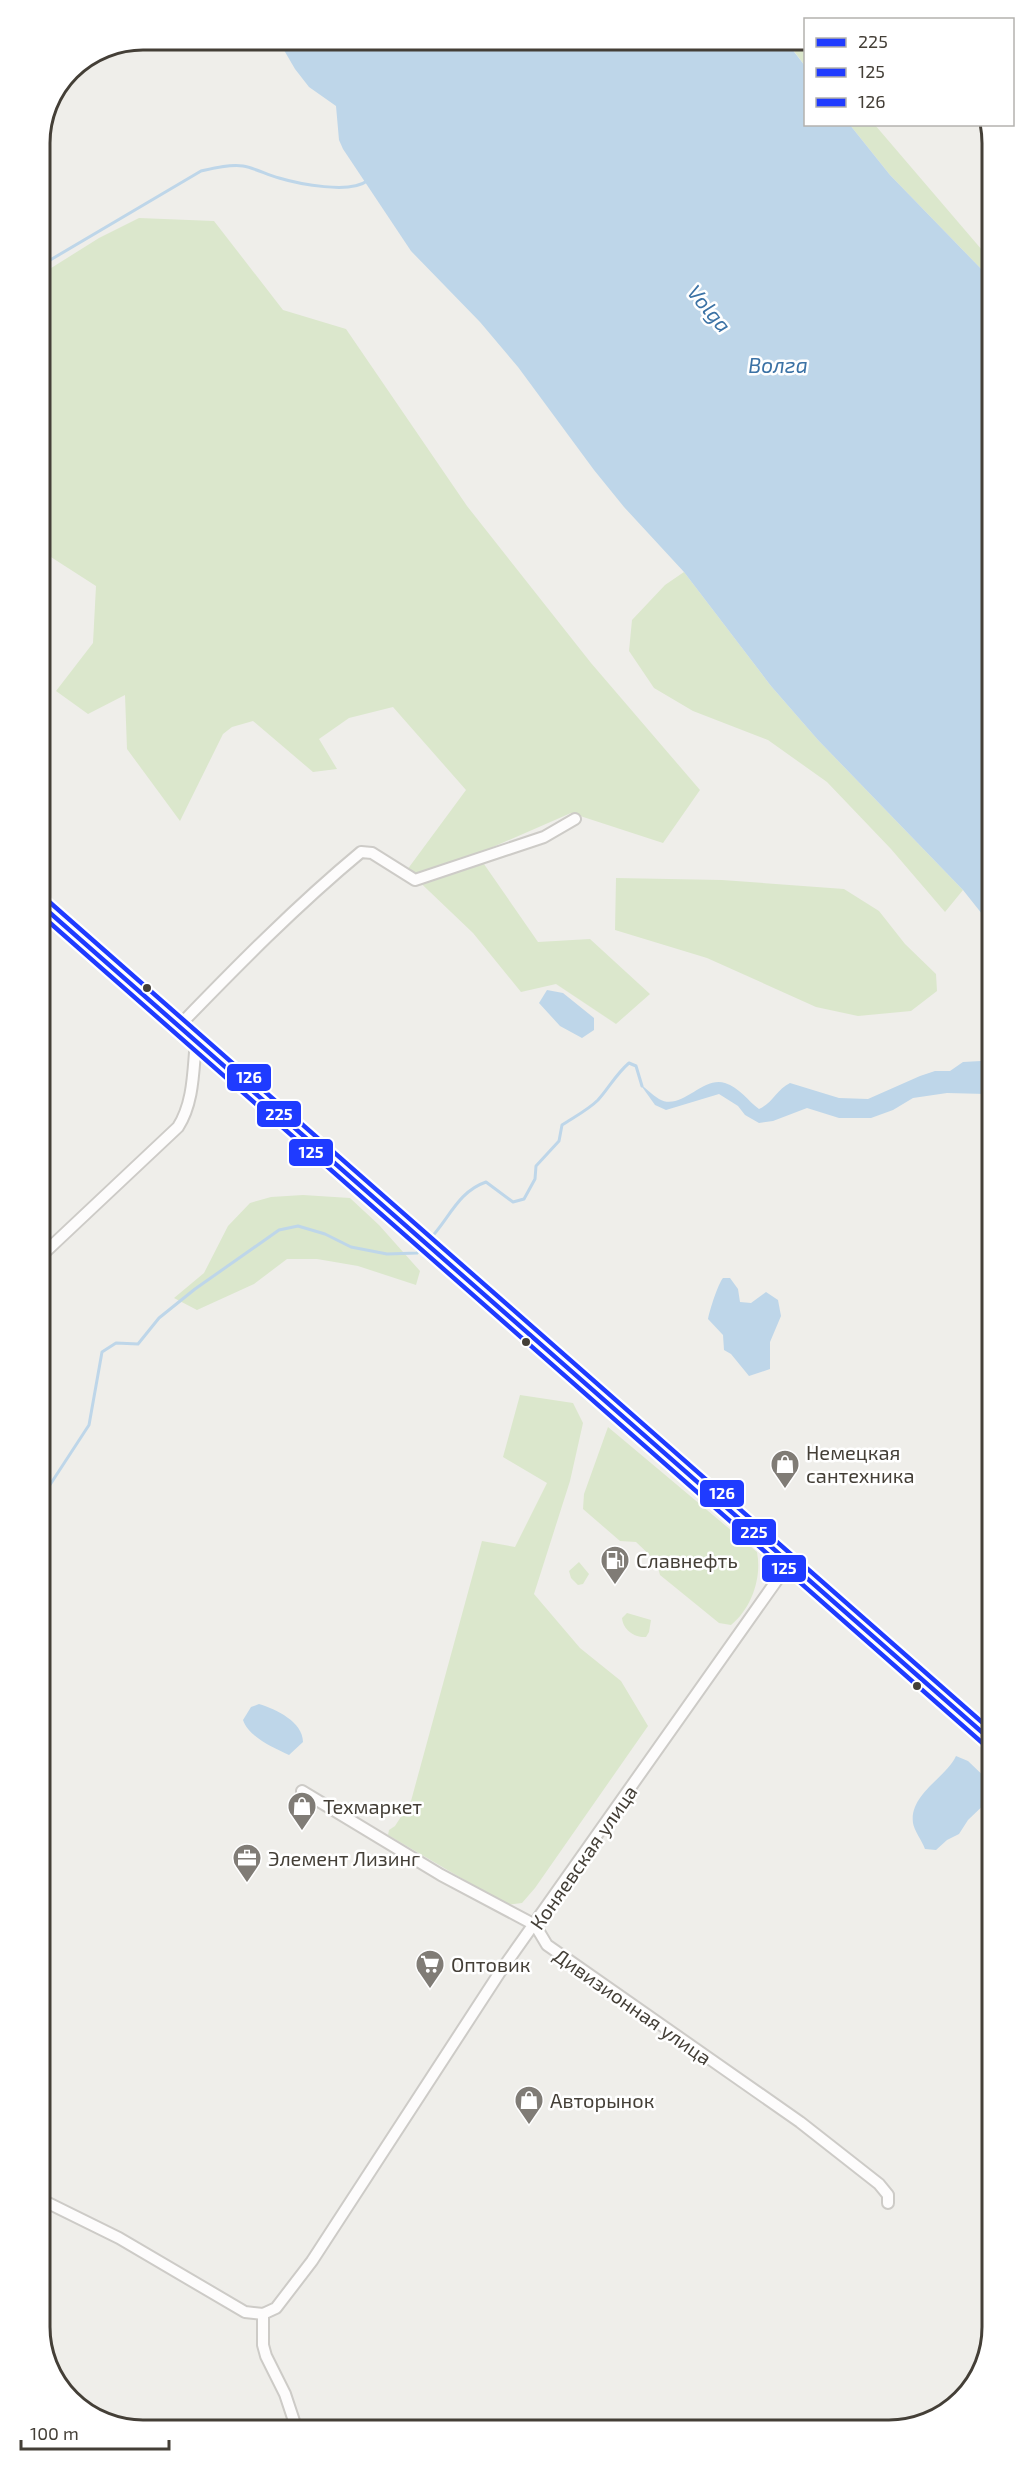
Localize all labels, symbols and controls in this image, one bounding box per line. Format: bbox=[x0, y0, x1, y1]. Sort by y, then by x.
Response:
legend bbox=[804, 18, 1014, 126]
text: 225 bbox=[858, 30, 888, 52]
text: 125 bbox=[858, 60, 885, 82]
text: 126 bbox=[858, 90, 886, 112]
water label: Volga bbox=[683, 279, 737, 337]
water label: Волга bbox=[748, 352, 808, 377]
unlabelled marker bbox=[141, 982, 153, 994]
line badge: 126 bbox=[226, 1063, 272, 1092]
text: 126 bbox=[236, 1067, 262, 1086]
line badge: 225 bbox=[256, 1100, 302, 1128]
text: 225 bbox=[265, 1104, 293, 1123]
line badge: 125 bbox=[288, 1138, 334, 1167]
text: 125 bbox=[298, 1142, 324, 1161]
unlabelled marker bbox=[520, 1336, 532, 1348]
place label: Немецкая сантехника bbox=[806, 1440, 914, 1487]
shop icon: Немецкая сантехника bbox=[769, 1448, 801, 1490]
line badge: 126 bbox=[699, 1479, 745, 1508]
text: 126 bbox=[709, 1483, 735, 1502]
line badge: 225 bbox=[731, 1518, 777, 1546]
text: 225 bbox=[740, 1522, 768, 1541]
fuel station icon: Славнефть bbox=[599, 1544, 631, 1586]
place label: Славнефть bbox=[636, 1548, 738, 1572]
line badge: 125 bbox=[761, 1554, 807, 1583]
text: 125 bbox=[771, 1558, 797, 1577]
unlabelled marker bbox=[911, 1680, 923, 1692]
street label: Коняевская улица bbox=[524, 1780, 643, 1934]
shop icon: Техмаркет bbox=[286, 1790, 318, 1832]
place label: Техмаркет bbox=[323, 1794, 422, 1818]
office icon: Элемент Лизинг bbox=[231, 1842, 263, 1884]
place label: Элемент Лизинг bbox=[268, 1846, 420, 1870]
street label: Дивизионная улица bbox=[549, 1943, 716, 2070]
supermarket icon: Оптовик bbox=[414, 1948, 446, 1990]
place label: Оптовик bbox=[451, 1952, 531, 1976]
shop icon: Авторынок bbox=[513, 2084, 545, 2126]
place label: Авторынок bbox=[550, 2088, 655, 2112]
scale bar bbox=[21, 2413, 170, 2451]
text: 100 m bbox=[30, 2422, 79, 2444]

